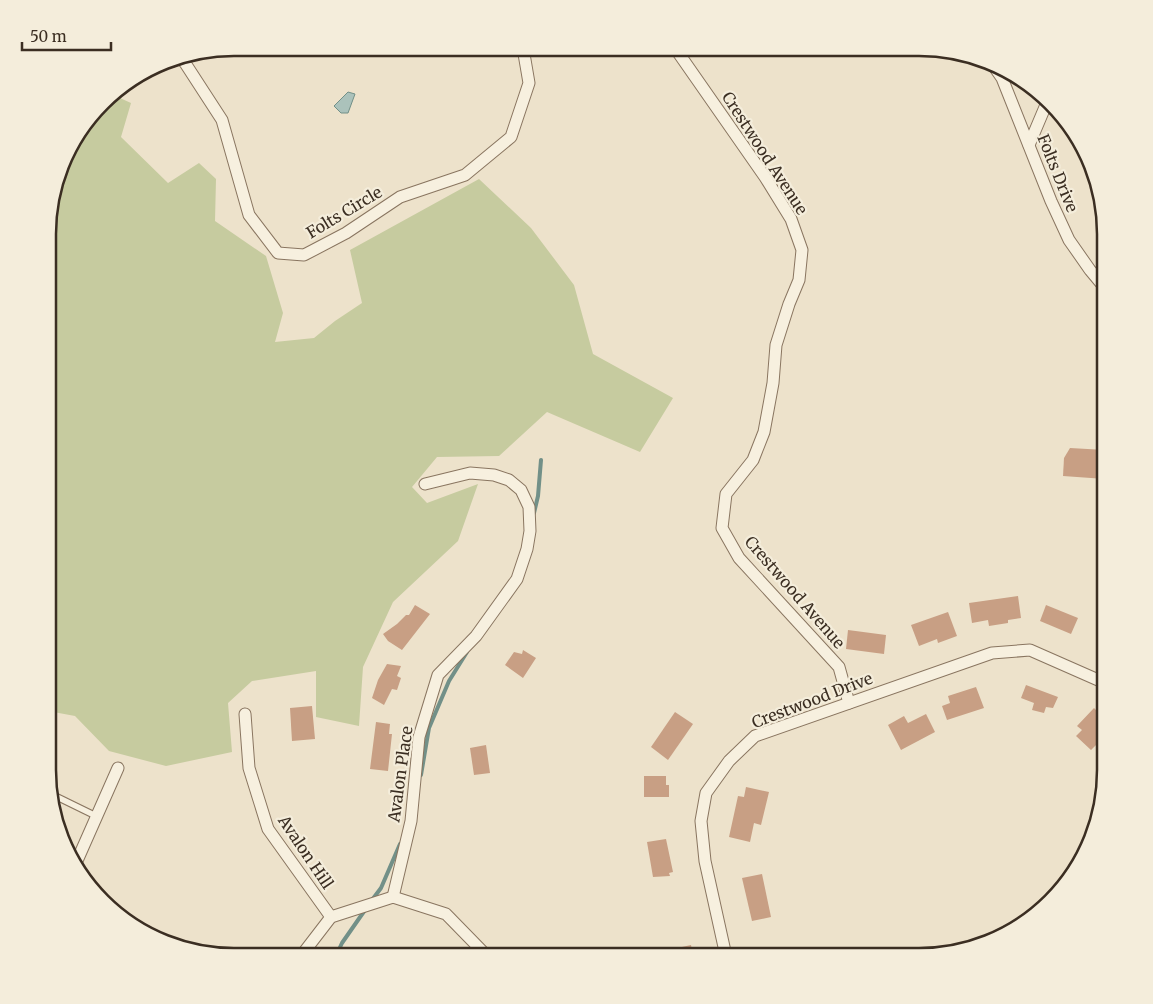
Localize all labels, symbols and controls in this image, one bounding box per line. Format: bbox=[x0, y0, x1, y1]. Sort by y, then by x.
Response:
scale bar bbox=[22, 20, 111, 52]
text: 50 m bbox=[30, 27, 67, 46]
street label: Crestwood Avenue bbox=[718, 88, 812, 218]
street label: Folts Drive bbox=[1033, 131, 1083, 215]
street label: Folts Circle bbox=[303, 182, 385, 242]
street label: Crestwood Avenue bbox=[741, 532, 849, 652]
street label: Crestwood Drive bbox=[749, 668, 875, 732]
street label: Avalon Place bbox=[383, 725, 417, 824]
street label: Avalon Hill bbox=[274, 811, 338, 893]

